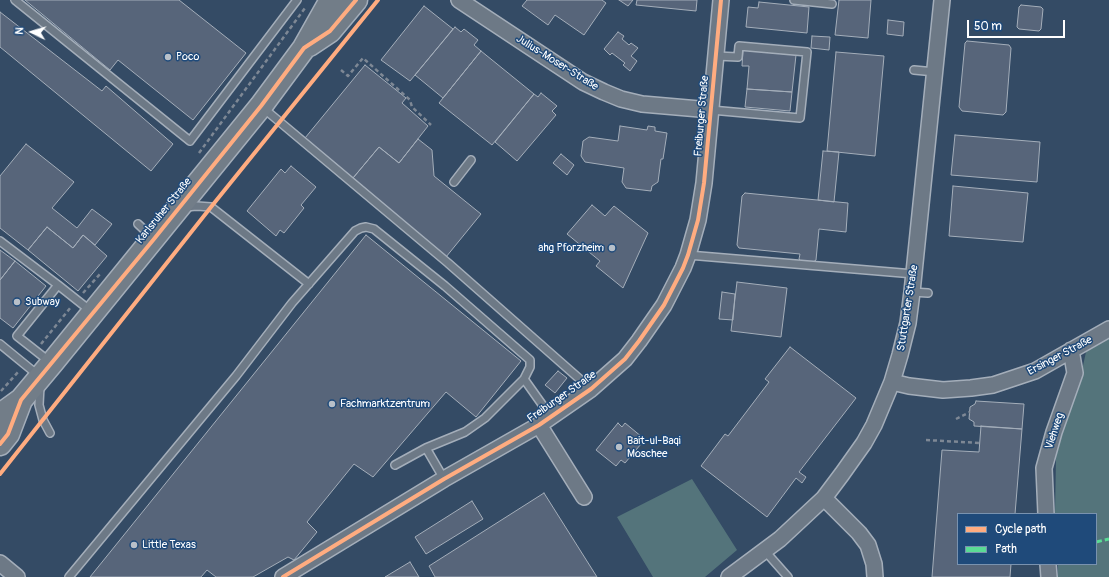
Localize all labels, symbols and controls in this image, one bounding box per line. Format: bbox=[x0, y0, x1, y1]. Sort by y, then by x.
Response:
north arrow bbox=[12, 12, 52, 52]
scale bar bbox=[969, 12, 1067, 38]
text: 50 m bbox=[974, 19, 1002, 34]
text: N bbox=[13, 27, 26, 35]
street label: Julius-Moser-Straße bbox=[513, 32, 601, 94]
place label: Poco bbox=[176, 50, 199, 64]
marker: Poco bbox=[163, 52, 173, 62]
street label: Freiburger Straße bbox=[692, 75, 712, 157]
street label: Karlsruher Straße bbox=[133, 175, 195, 247]
place label: ahg Pforzheim bbox=[538, 241, 604, 255]
marker: ahg Pforzheim bbox=[607, 243, 617, 253]
street label: Stuttgarter Straße bbox=[895, 264, 921, 352]
place label: Subway bbox=[25, 295, 60, 309]
marker: Subway bbox=[12, 297, 22, 307]
street label: Ersinger Straße bbox=[1025, 333, 1095, 379]
street label: Freiburger Straße bbox=[525, 368, 599, 426]
place label: Fachmarktzentrum bbox=[340, 397, 430, 411]
marker: Fachmarktzentrum bbox=[327, 399, 337, 409]
street label: Viehweg bbox=[1043, 411, 1067, 451]
place label: Bait-ul-Baqi Moschee bbox=[627, 434, 681, 460]
marker: Bait-ul-Baqi Moschee bbox=[614, 442, 624, 452]
legend bbox=[957, 513, 1097, 565]
text: Cycle path bbox=[995, 522, 1046, 537]
place label: Little Texas bbox=[142, 538, 196, 552]
marker: Little Texas bbox=[129, 540, 139, 550]
text: Path bbox=[995, 542, 1017, 557]

